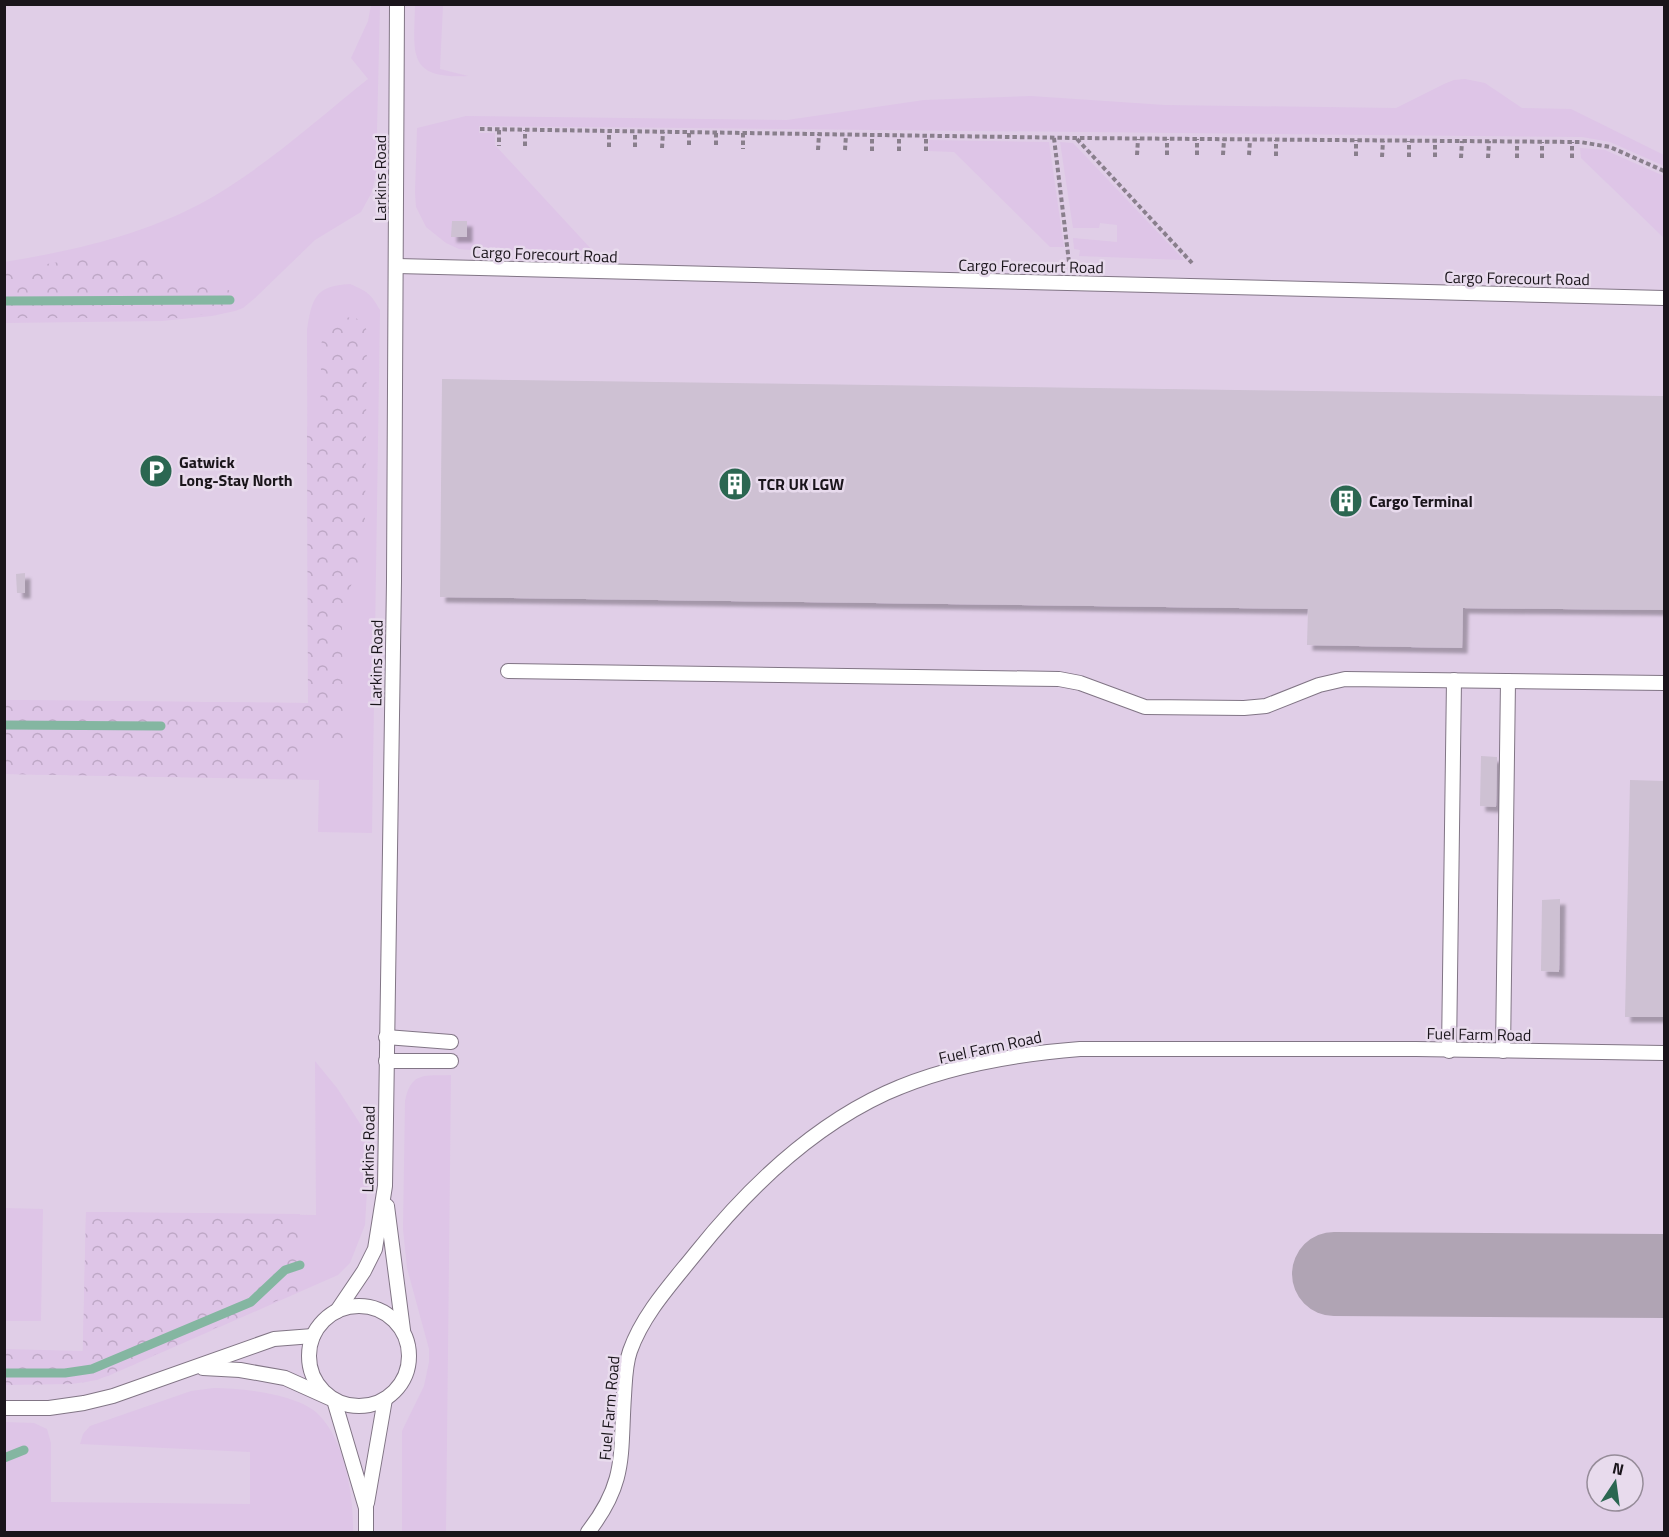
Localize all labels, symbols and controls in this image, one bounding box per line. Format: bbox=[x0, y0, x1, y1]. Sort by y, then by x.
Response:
street label: Larkins Road bbox=[368, 135, 392, 221]
street label: Cargo Forecourt Road bbox=[472, 239, 618, 269]
street label: Cargo Forecourt Road bbox=[958, 253, 1104, 279]
street label: Cargo Forecourt Road bbox=[1444, 265, 1590, 291]
place label: Gatwick Long-Stay North bbox=[179, 450, 293, 492]
parking icon: Gatwick Long-Stay North bbox=[138, 453, 174, 489]
building icon: TCR UK LGW bbox=[717, 466, 753, 502]
place label: TCR UK LGW bbox=[758, 472, 844, 496]
building icon: Cargo Terminal bbox=[1328, 483, 1364, 519]
place label: Cargo Terminal bbox=[1369, 489, 1473, 513]
street label: Larkins Road bbox=[363, 620, 389, 706]
street label: Fuel Farm Road bbox=[1426, 1021, 1532, 1047]
street label: Fuel Farm Road bbox=[936, 1024, 1044, 1070]
street label: Larkins Road bbox=[355, 1106, 381, 1192]
street label: Fuel Farm Road bbox=[592, 1355, 626, 1461]
north arrow bbox=[1585, 1453, 1645, 1513]
text: N bbox=[1610, 1455, 1626, 1481]

